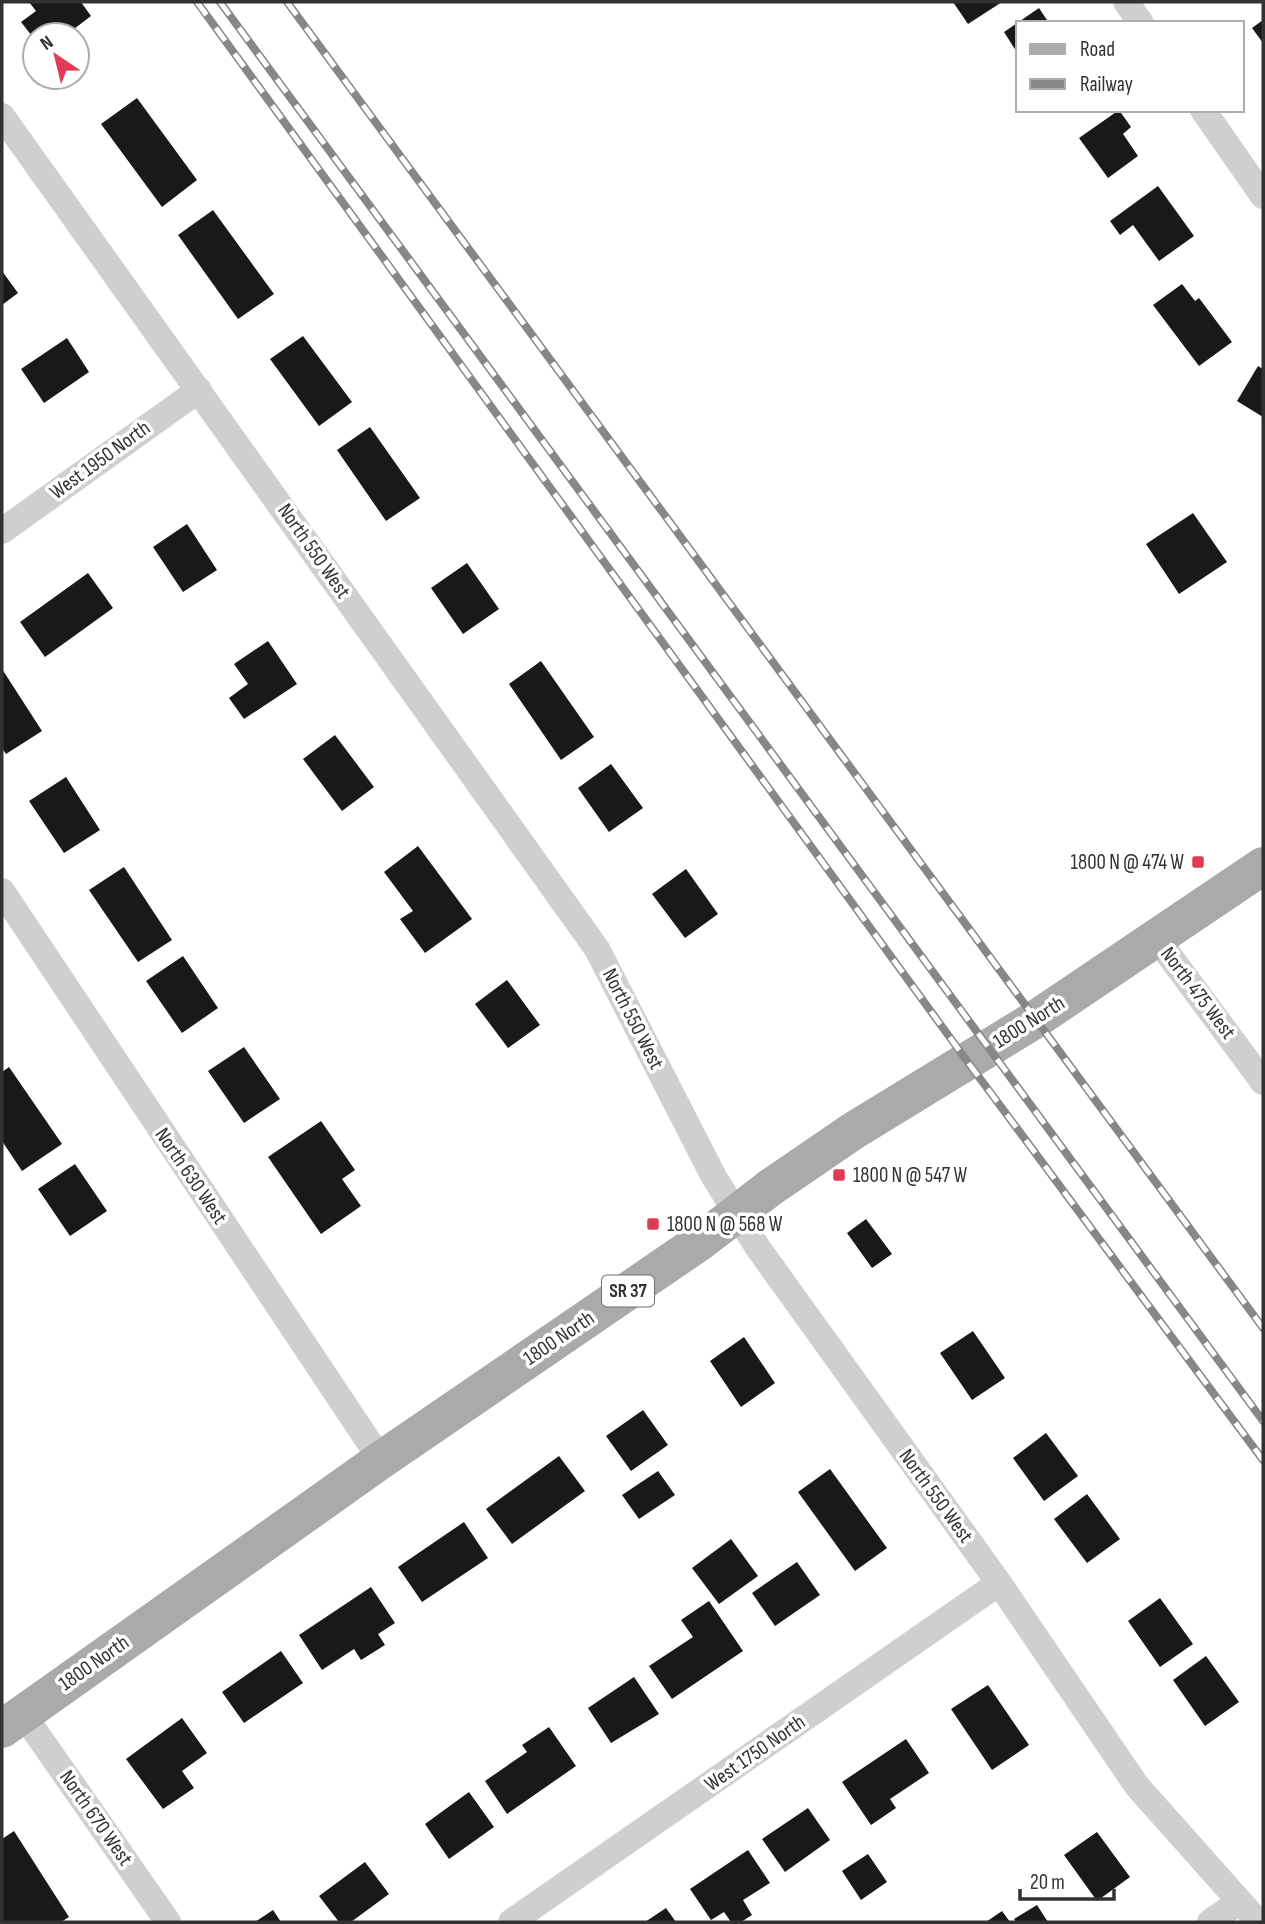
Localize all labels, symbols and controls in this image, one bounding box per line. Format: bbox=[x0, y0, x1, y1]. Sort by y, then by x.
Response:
north arrow bbox=[21, 21, 91, 91]
legend bbox=[1016, 21, 1244, 112]
text: N bbox=[36, 31, 58, 56]
text: Road bbox=[1080, 37, 1115, 62]
text: Railway bbox=[1080, 72, 1133, 97]
street label: West 1950 North bbox=[45, 415, 155, 505]
street label: North 550 West bbox=[272, 499, 356, 603]
place label: 1800 N @ 474 W bbox=[1071, 850, 1184, 875]
marker: 1800 N @ 474 W bbox=[1190, 854, 1206, 870]
street label: North 475 West bbox=[1155, 942, 1241, 1044]
street label: North 550 West bbox=[597, 964, 669, 1074]
street label: 1800 North bbox=[989, 990, 1069, 1054]
street label: North 630 West bbox=[150, 1123, 232, 1229]
place label: 1800 N @ 547 W bbox=[853, 1163, 968, 1188]
marker: 1800 N @ 547 W bbox=[831, 1167, 847, 1183]
place label: 1800 N @ 568 W bbox=[667, 1212, 783, 1237]
marker: 1800 N @ 568 W bbox=[645, 1216, 661, 1232]
road number: SR 37 bbox=[602, 1275, 654, 1306]
street label: 1800 North bbox=[519, 1305, 599, 1371]
street label: North 550 West bbox=[894, 1444, 978, 1548]
street label: 1800 North bbox=[54, 1630, 134, 1696]
street label: West 1750 North bbox=[700, 1709, 810, 1797]
street label: North 670 West bbox=[54, 1766, 138, 1870]
scale bar bbox=[1020, 1857, 1114, 1901]
text: 20 m bbox=[1030, 1870, 1065, 1895]

